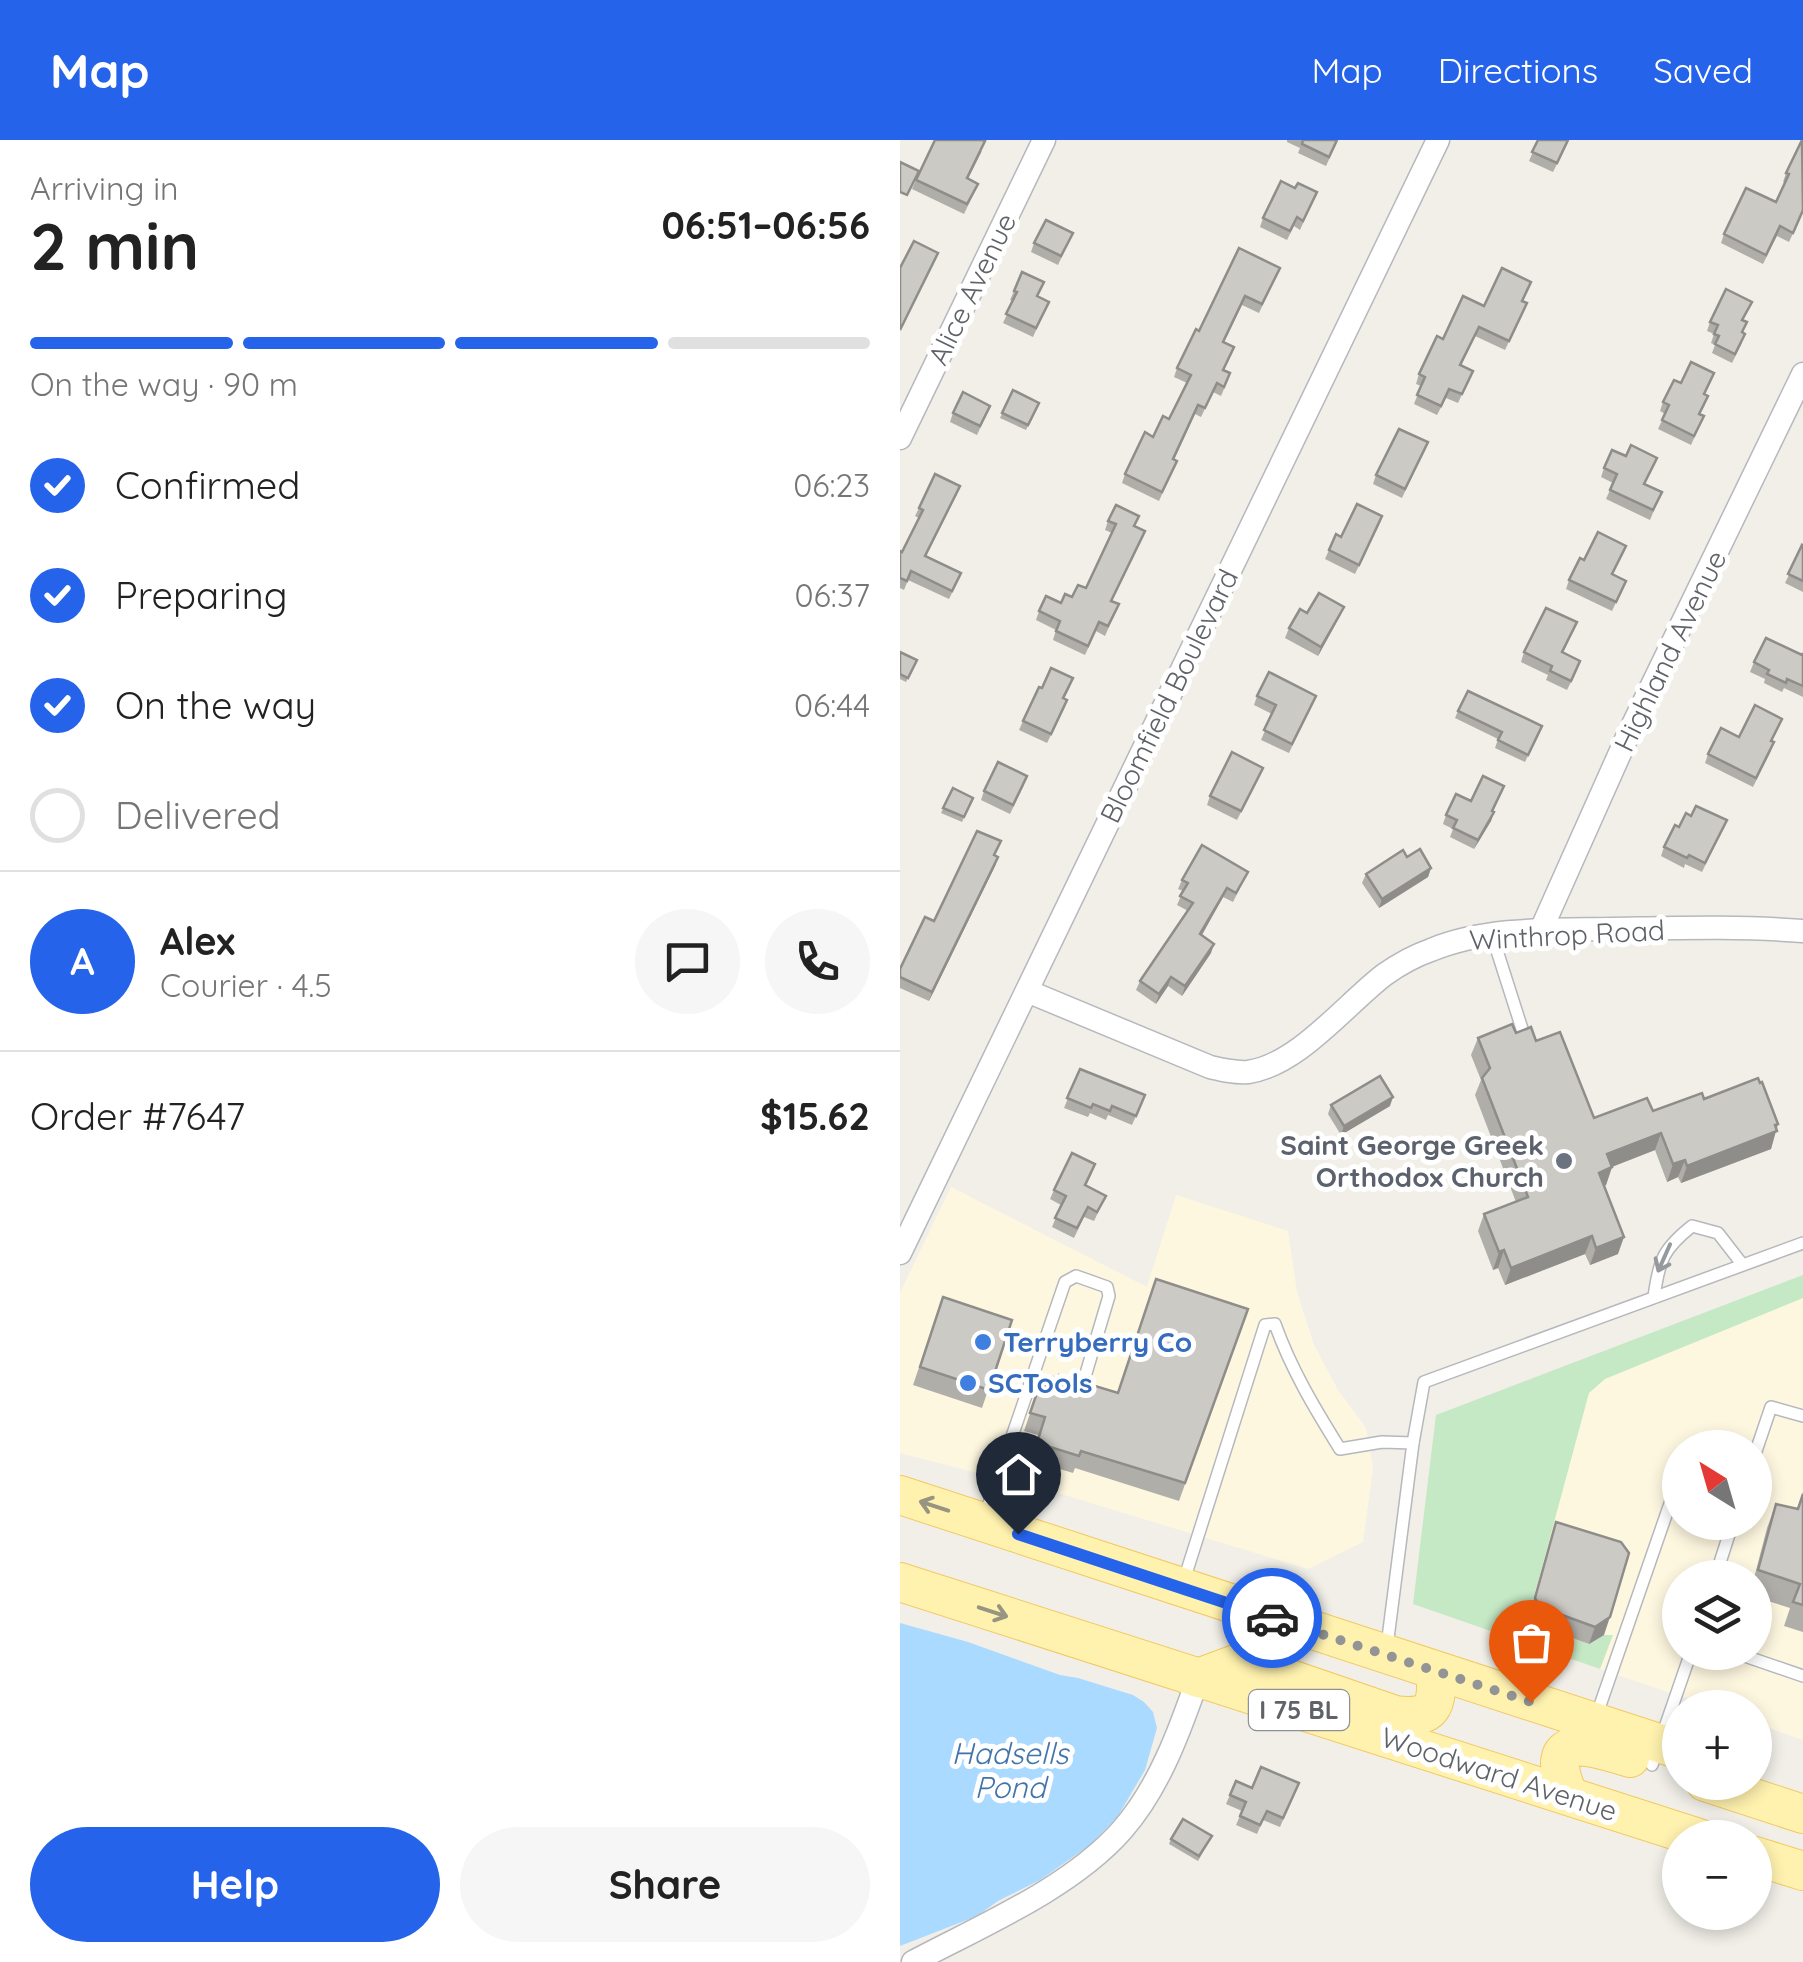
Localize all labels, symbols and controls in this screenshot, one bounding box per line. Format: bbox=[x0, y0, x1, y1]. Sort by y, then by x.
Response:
text: Map bbox=[50, 40, 150, 100]
text: Map bbox=[1311, 48, 1383, 92]
text: Directions bbox=[1438, 48, 1598, 92]
text: Saved bbox=[1653, 48, 1753, 92]
text: Arriving in bbox=[30, 168, 179, 208]
text: 06:51–06:56 bbox=[661, 201, 870, 249]
text: 2 min bbox=[30, 205, 199, 286]
street label: Alice Avenue bbox=[920, 207, 1023, 370]
text: On the way · 90 m bbox=[30, 364, 298, 404]
icon: check bbox=[30, 458, 85, 513]
text: Confirmed bbox=[115, 461, 300, 509]
text: 06:23 bbox=[793, 465, 870, 505]
street label: Highland Avenue bbox=[1606, 544, 1733, 757]
street label: Bloomfield Boulevard bbox=[1092, 563, 1245, 828]
icon: check bbox=[30, 568, 85, 623]
text: Preparing bbox=[115, 571, 287, 619]
text: 06:37 bbox=[795, 575, 870, 615]
icon: check bbox=[30, 678, 85, 733]
text: On the way bbox=[115, 681, 316, 729]
text: 06:44 bbox=[794, 685, 870, 725]
text: Delivered bbox=[115, 791, 281, 839]
button: chat bbox=[635, 909, 740, 1014]
button: phone bbox=[765, 909, 870, 1014]
street label: Winthrop Road bbox=[1468, 912, 1666, 957]
text: Alex bbox=[160, 917, 235, 965]
text: A bbox=[70, 937, 95, 985]
text: Courier · 4.5 bbox=[160, 965, 332, 1005]
text: Order #7647 bbox=[30, 1092, 245, 1140]
text: $15.62 bbox=[760, 1092, 870, 1140]
place label: Saint George Greek Orthodox Church bbox=[1280, 1127, 1544, 1194]
marker: Saint George Greek Orthodox Church bbox=[1553, 1150, 1575, 1172]
one-way arrow bbox=[1654, 1243, 1672, 1273]
place label: Terryberry Co bbox=[1003, 1324, 1192, 1359]
marker: Terryberry Co bbox=[972, 1331, 994, 1353]
place label: SCTools bbox=[988, 1365, 1092, 1400]
marker: SCTools bbox=[957, 1372, 979, 1394]
north arrow bbox=[1662, 1430, 1772, 1540]
map controls bbox=[1662, 1430, 1772, 1930]
pin bbox=[976, 1432, 1061, 1535]
icon: home bbox=[991, 1447, 1046, 1502]
one-way arrow bbox=[919, 1496, 951, 1514]
button: layers bbox=[1662, 1560, 1772, 1670]
courier bbox=[1222, 1568, 1322, 1668]
icon: car bbox=[1245, 1591, 1300, 1646]
pin bbox=[1489, 1600, 1574, 1703]
one-way arrow bbox=[976, 1604, 1008, 1622]
icon: bag bbox=[1504, 1615, 1559, 1670]
road number: I 75 BL bbox=[1249, 1690, 1349, 1730]
button: + bbox=[1662, 1690, 1772, 1800]
street label: Woodward Avenue bbox=[1377, 1719, 1622, 1828]
water label: Hadsells Pond bbox=[952, 1734, 1070, 1806]
button: − bbox=[1662, 1820, 1772, 1930]
button: Help bbox=[30, 1827, 440, 1942]
button: Share bbox=[460, 1827, 870, 1942]

